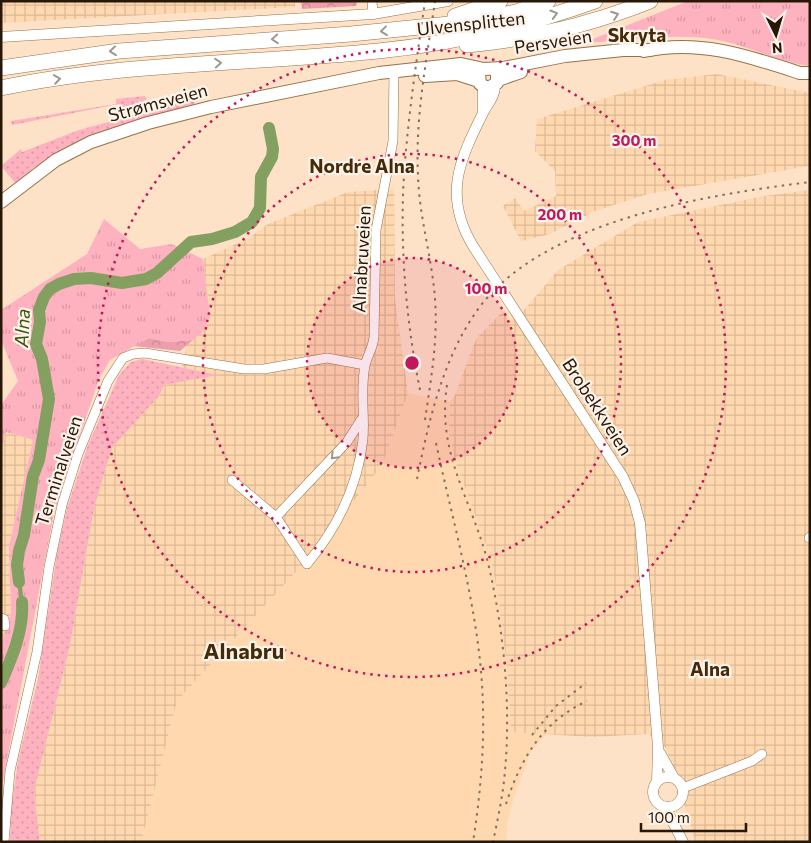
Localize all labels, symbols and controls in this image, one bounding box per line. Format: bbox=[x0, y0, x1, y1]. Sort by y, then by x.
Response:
street label: Ulvensplitten bbox=[416, 6, 526, 40]
one-way arrow bbox=[550, 10, 558, 20]
north arrow bbox=[751, 10, 801, 60]
one-way arrow bbox=[610, 11, 619, 21]
district label: Skryta bbox=[608, 23, 666, 46]
street label: Persveien bbox=[512, 24, 593, 58]
one-way arrow bbox=[380, 25, 388, 36]
one-way arrow bbox=[271, 34, 279, 45]
text: N bbox=[771, 40, 783, 57]
one-way arrow bbox=[109, 45, 117, 56]
one-way arrow bbox=[215, 57, 223, 68]
one-way arrow bbox=[52, 74, 61, 84]
street label: Strømsveien bbox=[106, 78, 210, 126]
text: 300 m bbox=[612, 131, 656, 149]
district label: Nordre Alna bbox=[309, 154, 415, 177]
street label: Alnabruveien bbox=[347, 205, 375, 313]
text: 200 m bbox=[538, 205, 582, 223]
text: 100 m bbox=[465, 279, 507, 297]
water label: Alna bbox=[9, 308, 34, 349]
centre of rings bbox=[403, 354, 421, 372]
street label: Brobekkveien bbox=[558, 354, 638, 459]
street label: Terminalveien bbox=[30, 413, 86, 528]
one-way arrow bbox=[330, 451, 339, 460]
district label: Alnabru bbox=[204, 637, 284, 664]
district label: Alna bbox=[690, 657, 730, 680]
scale bar bbox=[641, 800, 746, 832]
text: 100 m bbox=[648, 808, 690, 826]

